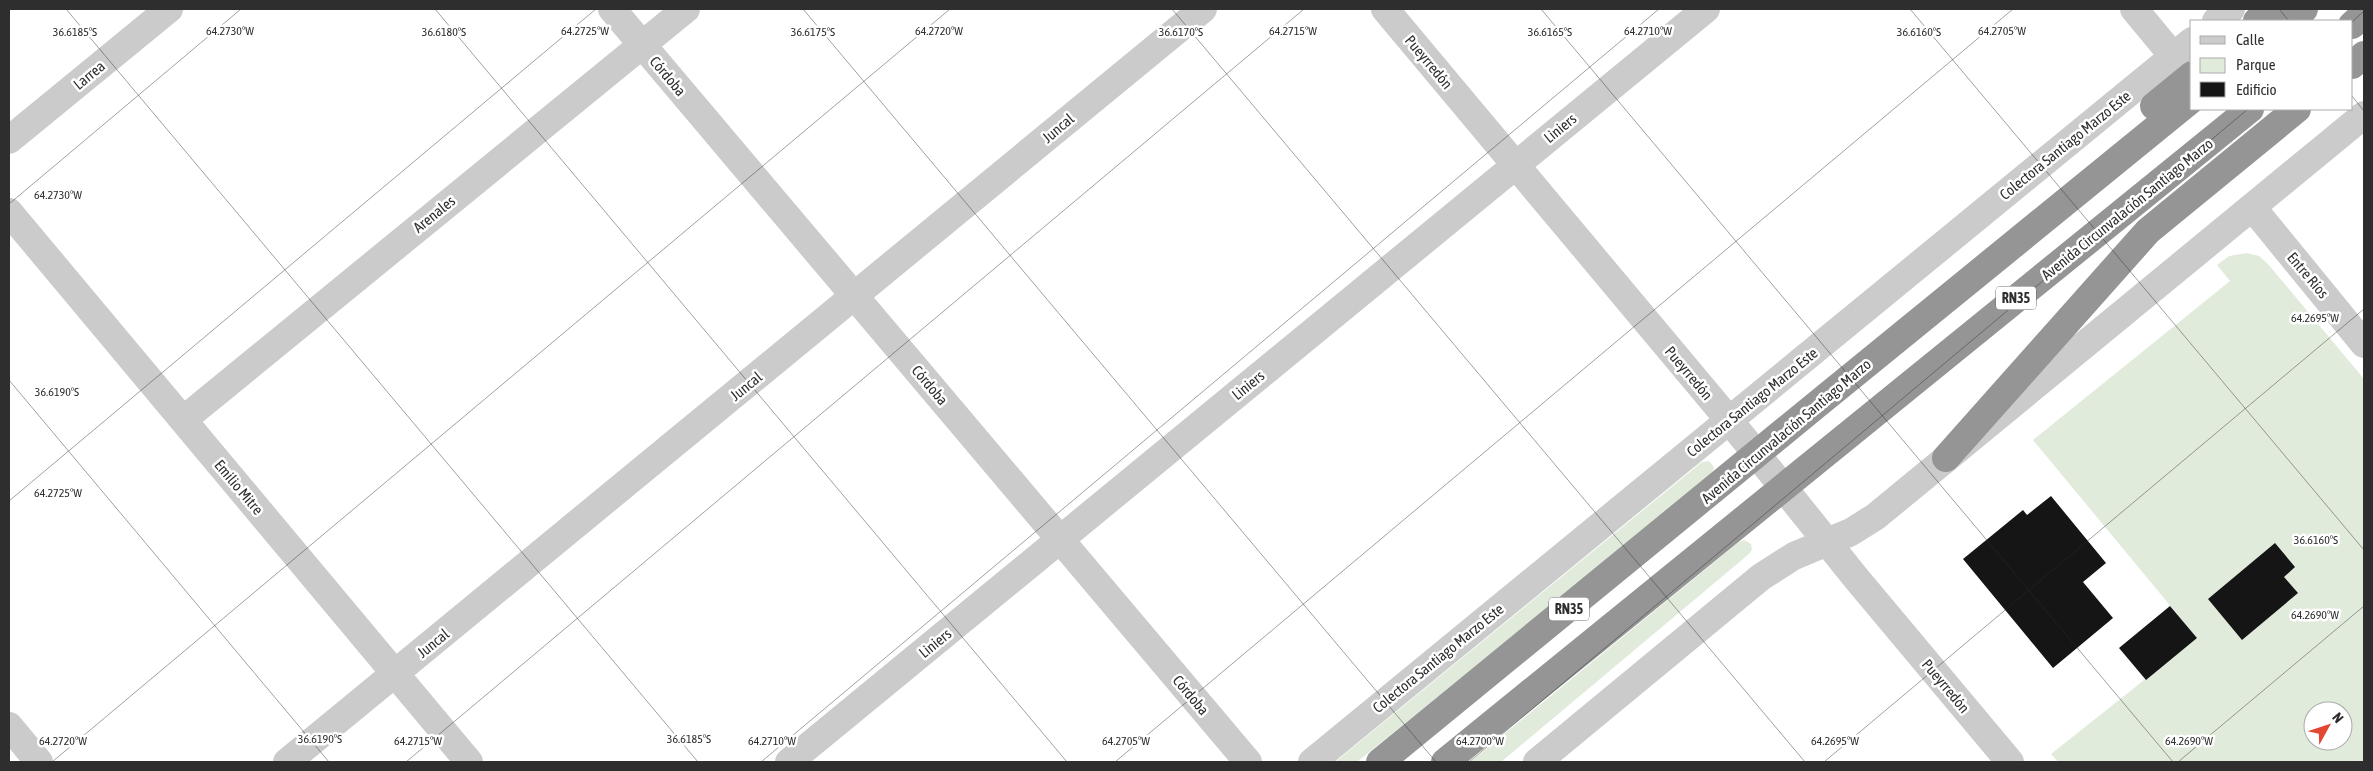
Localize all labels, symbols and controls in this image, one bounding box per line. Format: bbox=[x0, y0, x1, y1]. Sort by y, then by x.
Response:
legend bbox=[2190, 20, 2353, 110]
text: 64.2730°W bbox=[206, 24, 254, 38]
text: 64.2725°W bbox=[561, 24, 609, 38]
text: 64.2720°W bbox=[915, 24, 963, 38]
text: 64.2715°W bbox=[1269, 24, 1317, 38]
text: 64.2710°W bbox=[1624, 24, 1672, 38]
text: 64.2705°W bbox=[1978, 24, 2026, 38]
text: 36.6185°S bbox=[53, 25, 97, 39]
text: 36.6180°S bbox=[422, 25, 466, 39]
text: 36.6175°S bbox=[791, 25, 835, 39]
text: 36.6170°S bbox=[1159, 25, 1203, 39]
text: 36.6165°S bbox=[1528, 25, 1572, 39]
text: 36.6160°S bbox=[1897, 25, 1941, 39]
text: Calle bbox=[2236, 31, 2265, 48]
street label: Pueyrredón bbox=[1402, 32, 1456, 92]
street label: Córdoba bbox=[647, 53, 689, 99]
text: Parque bbox=[2236, 56, 2276, 73]
street label: Larrea bbox=[70, 57, 108, 93]
text: Edificio bbox=[2236, 81, 2277, 98]
street label: Colectora Santiago Marzo Este bbox=[1996, 87, 2134, 203]
street label: Juncal bbox=[1039, 110, 1077, 146]
street label: Liniers bbox=[1540, 110, 1580, 146]
street label: Avenida Circunvalación Santiago Marzo bbox=[2038, 135, 2216, 283]
text: 64.2730°W bbox=[34, 188, 82, 202]
street label: Arenales bbox=[410, 192, 458, 236]
street label: Entre Ríos bbox=[2284, 249, 2332, 301]
road number: RN35 bbox=[1996, 286, 2036, 310]
text: 64.2695°W bbox=[2291, 311, 2339, 325]
street label: Pueyrredón bbox=[1662, 343, 1716, 403]
street label: Colectora Santiago Marzo Este bbox=[1683, 344, 1821, 460]
street label: Avenida Circunvalación Santiago Marzo bbox=[1698, 355, 1874, 507]
street label: Córdoba bbox=[909, 362, 951, 408]
street label: Liniers bbox=[1228, 367, 1268, 403]
street label: Juncal bbox=[727, 368, 765, 404]
text: 36.6190°S bbox=[35, 385, 79, 399]
street label: Emilio Mitre bbox=[211, 456, 267, 518]
text: 64.2725°W bbox=[34, 486, 82, 500]
text: 36.6160°S bbox=[2294, 533, 2338, 547]
road number: RN35 bbox=[1549, 598, 1589, 620]
street label: Colectora Santiago Marzo Este bbox=[1369, 600, 1507, 716]
text: 64.2690°W bbox=[2291, 608, 2339, 622]
street label: Juncal bbox=[414, 625, 452, 661]
street label: Liniers bbox=[915, 625, 955, 661]
street label: Pueyrredón bbox=[1919, 656, 1973, 716]
street label: Córdoba bbox=[1170, 672, 1212, 718]
north arrow bbox=[2303, 701, 2353, 751]
text: N bbox=[2329, 709, 2347, 726]
text: 36.6190°S bbox=[298, 732, 342, 746]
text: 36.6185°S bbox=[667, 732, 711, 746]
text: 64.2720°W bbox=[39, 734, 87, 748]
text: 64.2715°W bbox=[394, 734, 442, 748]
text: 64.2710°W bbox=[748, 734, 796, 748]
text: 64.2705°W bbox=[1102, 734, 1150, 748]
text: 64.2700°W bbox=[1456, 734, 1504, 748]
text: 64.2695°W bbox=[1811, 734, 1859, 748]
text: 64.2690°W bbox=[2165, 734, 2213, 748]

